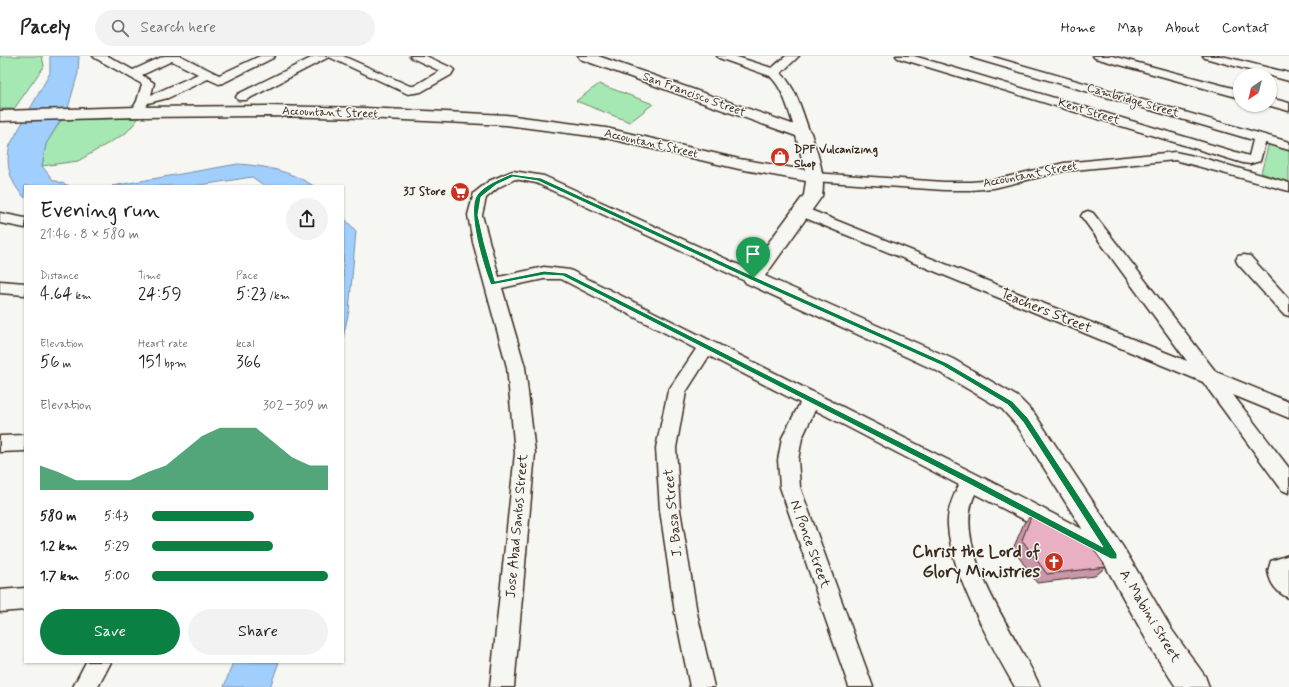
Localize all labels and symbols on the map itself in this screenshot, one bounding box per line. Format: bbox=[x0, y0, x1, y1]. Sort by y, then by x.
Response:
north arrow bbox=[1233, 68, 1277, 112]
street label: San Francisco Street bbox=[640, 69, 748, 121]
street label: Cambridge Street bbox=[1085, 80, 1181, 122]
street label: Kent Street bbox=[1056, 95, 1122, 129]
street label: Accountant Street bbox=[282, 103, 379, 123]
street label: Accountant Street bbox=[603, 125, 700, 163]
place label: DPF Vulcanizing Shop bbox=[794, 142, 878, 172]
shop icon: DPF Vulcanizing Shop bbox=[769, 146, 791, 168]
street label: Accountant Street bbox=[982, 158, 1079, 192]
supermarket icon: 3J Store bbox=[449, 181, 471, 203]
place label: 3J Store bbox=[403, 184, 447, 200]
pin bbox=[736, 237, 770, 278]
street label: Teachers Street bbox=[998, 285, 1095, 338]
street label: Jose Abad Santos Street bbox=[502, 452, 532, 599]
street label: J. Basa Street bbox=[659, 468, 687, 558]
street label: N. Ponce Street bbox=[786, 498, 834, 591]
place label: Christ the Lord of Glory Ministries bbox=[912, 541, 1041, 584]
church icon: Christ the Lord of Glory Ministries bbox=[1043, 551, 1065, 573]
street label: A. Mabini Street bbox=[1115, 566, 1185, 666]

